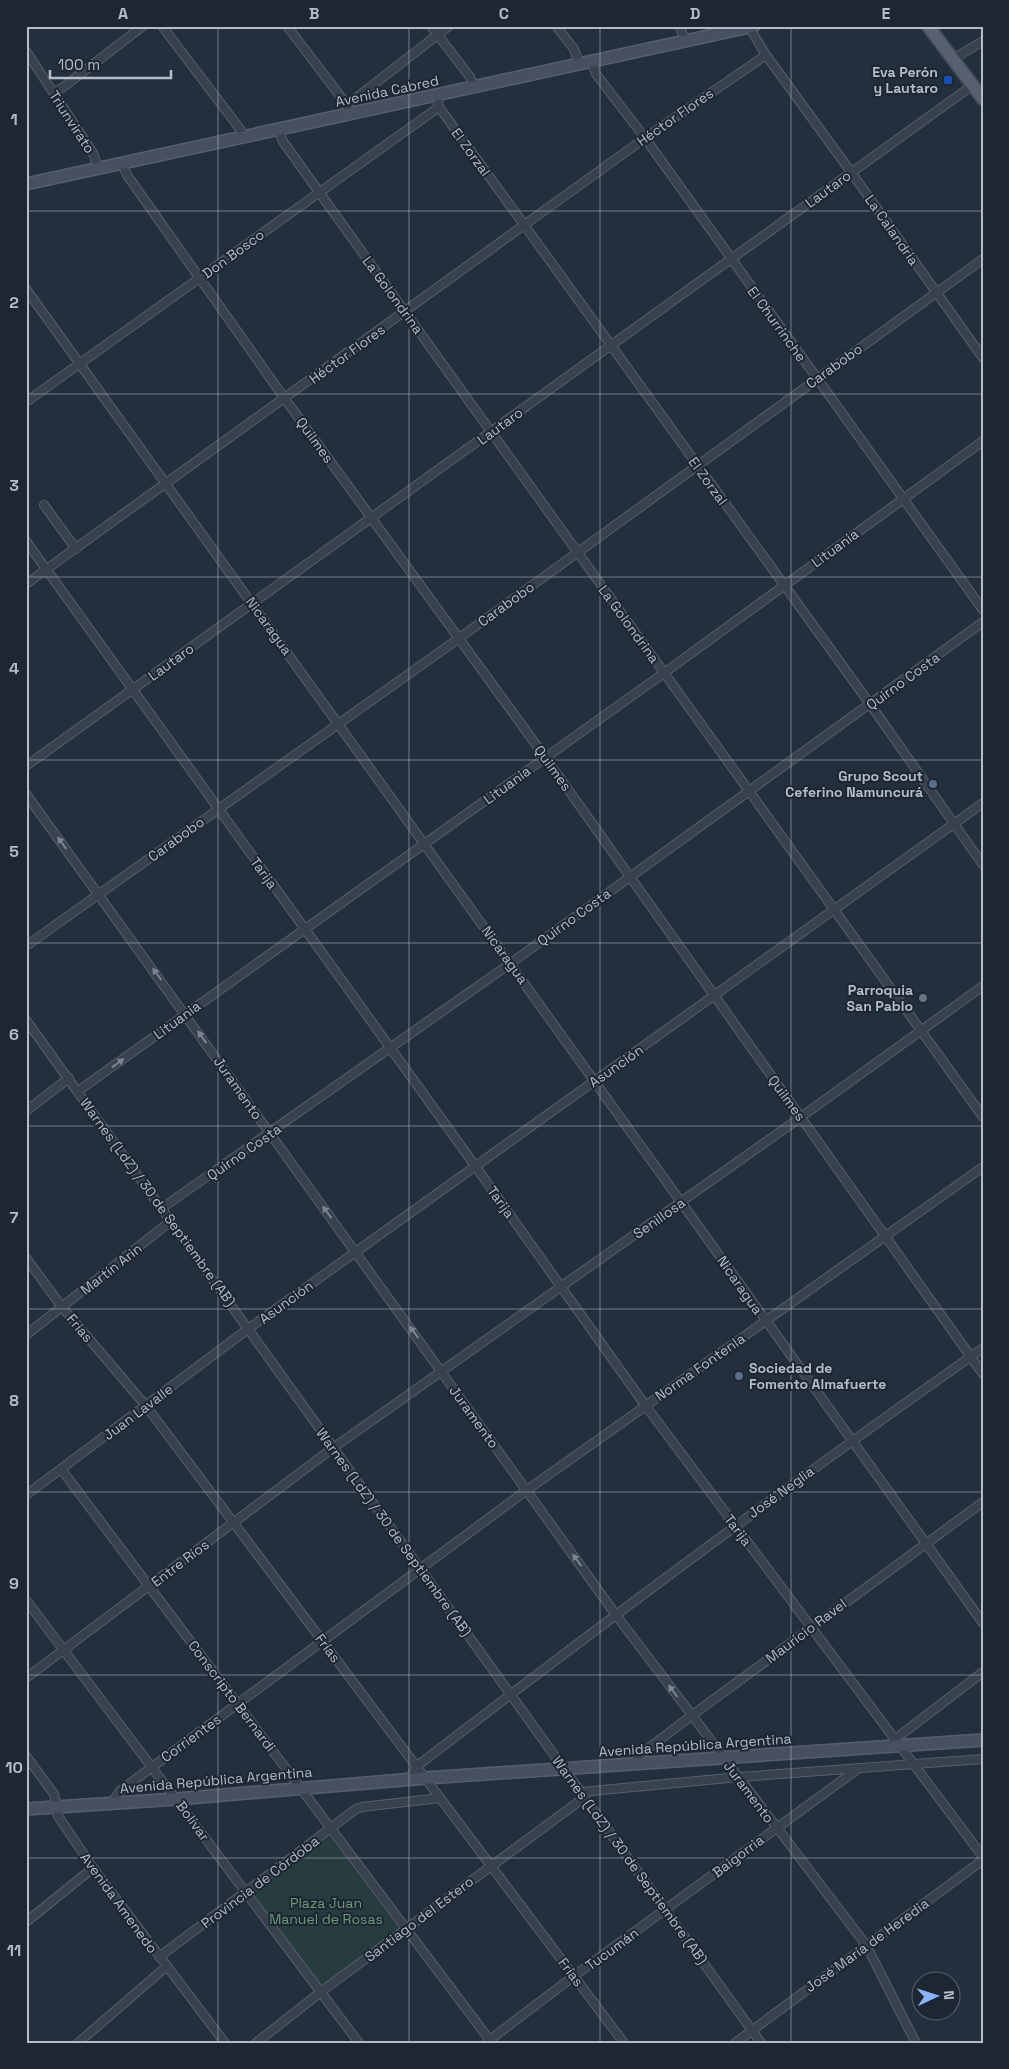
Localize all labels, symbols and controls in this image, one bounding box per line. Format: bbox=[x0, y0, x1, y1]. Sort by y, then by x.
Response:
text: A bbox=[118, 3, 128, 24]
text: B bbox=[309, 3, 319, 24]
text: C bbox=[499, 3, 509, 24]
text: D bbox=[690, 3, 700, 24]
text: E bbox=[882, 3, 891, 24]
scale bar bbox=[50, 48, 171, 80]
text: 100 m bbox=[58, 55, 100, 74]
place label: Eva Perón y Lautaro bbox=[872, 63, 938, 97]
street label: Avenida Cabred bbox=[334, 71, 440, 111]
marker: Eva Perón y Lautaro bbox=[942, 74, 954, 86]
street label: Héctor Flores bbox=[633, 84, 717, 150]
street label: Triunvirato bbox=[45, 87, 99, 157]
text: 1 bbox=[10, 109, 18, 130]
street label: El Zorzal bbox=[447, 124, 495, 180]
street label: Lautaro bbox=[802, 166, 854, 212]
street label: La Calandria bbox=[861, 191, 923, 269]
street label: Don Bosco bbox=[198, 225, 268, 283]
street label: La Golondrina bbox=[359, 252, 427, 338]
street label: El Churrinche bbox=[744, 283, 810, 365]
text: 2 bbox=[9, 292, 19, 313]
street label: Héctor Flores bbox=[305, 320, 389, 388]
street label: Carabobo bbox=[802, 339, 866, 393]
street label: Lautaro bbox=[474, 403, 526, 449]
street label: Quilmes bbox=[292, 413, 338, 467]
street label: El Zorzal bbox=[684, 453, 732, 509]
text: 3 bbox=[9, 475, 19, 496]
street label: Lituania bbox=[808, 525, 862, 571]
street label: Carabobo bbox=[474, 577, 538, 631]
street label: La Golondrina bbox=[595, 581, 663, 667]
street label: Nicaragua bbox=[242, 593, 296, 659]
street label: Lautaro bbox=[145, 639, 197, 685]
street label: Quirno Costa bbox=[863, 648, 943, 714]
text: 4 bbox=[9, 658, 19, 679]
street label: Quilmes bbox=[530, 741, 576, 795]
street label: Lituania bbox=[480, 762, 534, 808]
place label: Grupo Scout Ceferino Namuncurá bbox=[785, 767, 923, 801]
marker: Grupo Scout Ceferino Namuncurá bbox=[927, 778, 939, 790]
street label: Carabobo bbox=[144, 812, 208, 866]
one-way arrow bbox=[57, 836, 67, 850]
text: 5 bbox=[9, 841, 19, 862]
street label: Tarija bbox=[246, 853, 282, 893]
street label: Quirno Costa bbox=[534, 884, 614, 950]
street label: Nicaragua bbox=[478, 922, 532, 988]
one-way arrow bbox=[152, 967, 162, 981]
place label: Parroquia San Pablo bbox=[847, 981, 913, 1015]
marker: Parroquia San Pablo bbox=[917, 992, 929, 1004]
street label: Lituania bbox=[150, 997, 204, 1043]
text: 6 bbox=[9, 1024, 19, 1045]
one-way arrow bbox=[197, 1031, 207, 1044]
street label: Asunción bbox=[585, 1041, 647, 1091]
street label: Juramento bbox=[210, 1053, 266, 1123]
one-way arrow bbox=[111, 1058, 125, 1068]
street label: Quilmes bbox=[764, 1071, 810, 1125]
street label: Warnes (LdZ) / 30 de Septiembre (AB) bbox=[76, 1094, 240, 1310]
street label: Quirno Costa bbox=[203, 1120, 285, 1184]
street label: Tarija bbox=[483, 1182, 519, 1222]
street label: Senillosa bbox=[629, 1193, 689, 1243]
one-way arrow bbox=[322, 1205, 332, 1219]
text: 7 bbox=[10, 1207, 19, 1228]
street label: Martín Arin bbox=[77, 1239, 145, 1299]
street label: Nicaragua bbox=[713, 1252, 767, 1318]
street label: Asunción bbox=[255, 1276, 317, 1328]
street label: Frías bbox=[63, 1310, 97, 1346]
one-way arrow bbox=[409, 1326, 419, 1339]
street label: Norma Fontenla bbox=[651, 1329, 749, 1405]
place label: Sociedad de Fomento Almafuerte bbox=[749, 1359, 886, 1393]
marker: Sociedad de Fomento Almafuerte bbox=[733, 1370, 745, 1382]
street label: Juan Lavalle bbox=[100, 1380, 176, 1444]
street label: Juramento bbox=[445, 1382, 503, 1452]
text: 8 bbox=[9, 1390, 19, 1411]
street label: Warnes (LdZ) / 30 de Septiembre (AB) bbox=[312, 1424, 476, 1640]
street label: José Neglia bbox=[744, 1462, 818, 1522]
street label: Tarija bbox=[720, 1510, 756, 1550]
street label: Entre Ríos bbox=[147, 1535, 213, 1591]
one-way arrow bbox=[572, 1553, 582, 1567]
text: 9 bbox=[9, 1573, 19, 1594]
street label: Mauricio Ravel bbox=[762, 1595, 850, 1667]
street label: Frías bbox=[311, 1630, 345, 1666]
street label: Conscripto Bernardi bbox=[184, 1637, 280, 1755]
one-way arrow bbox=[668, 1684, 678, 1698]
street label: Corrientes bbox=[157, 1710, 225, 1766]
street label: Avenida República Argentina bbox=[598, 1729, 792, 1761]
street label: Warnes (LdZ) / 30 de Septiembre (AB) bbox=[548, 1752, 712, 1968]
text: 10 bbox=[5, 1757, 23, 1778]
street label: Juramento bbox=[720, 1757, 778, 1827]
street label: Avenida República Argentina bbox=[119, 1763, 313, 1797]
street label: Bolívar bbox=[172, 1797, 214, 1845]
street label: Baigorria bbox=[708, 1831, 768, 1881]
street label: Provincia de Córdoba bbox=[197, 1832, 323, 1932]
street label: Avenida Amenedo bbox=[76, 1849, 162, 1957]
street label: Santiago del Estero bbox=[361, 1872, 477, 1966]
park label: Plaza Juan Manuel de Rosas bbox=[269, 1894, 383, 1928]
street label: José María de Heredia bbox=[802, 1894, 932, 1996]
street label: Tucumán bbox=[582, 1924, 642, 1974]
text: 11 bbox=[7, 1940, 21, 1961]
street label: Frías bbox=[554, 1954, 588, 1990]
north arrow bbox=[912, 1972, 962, 2022]
text: N bbox=[940, 1990, 958, 2000]

